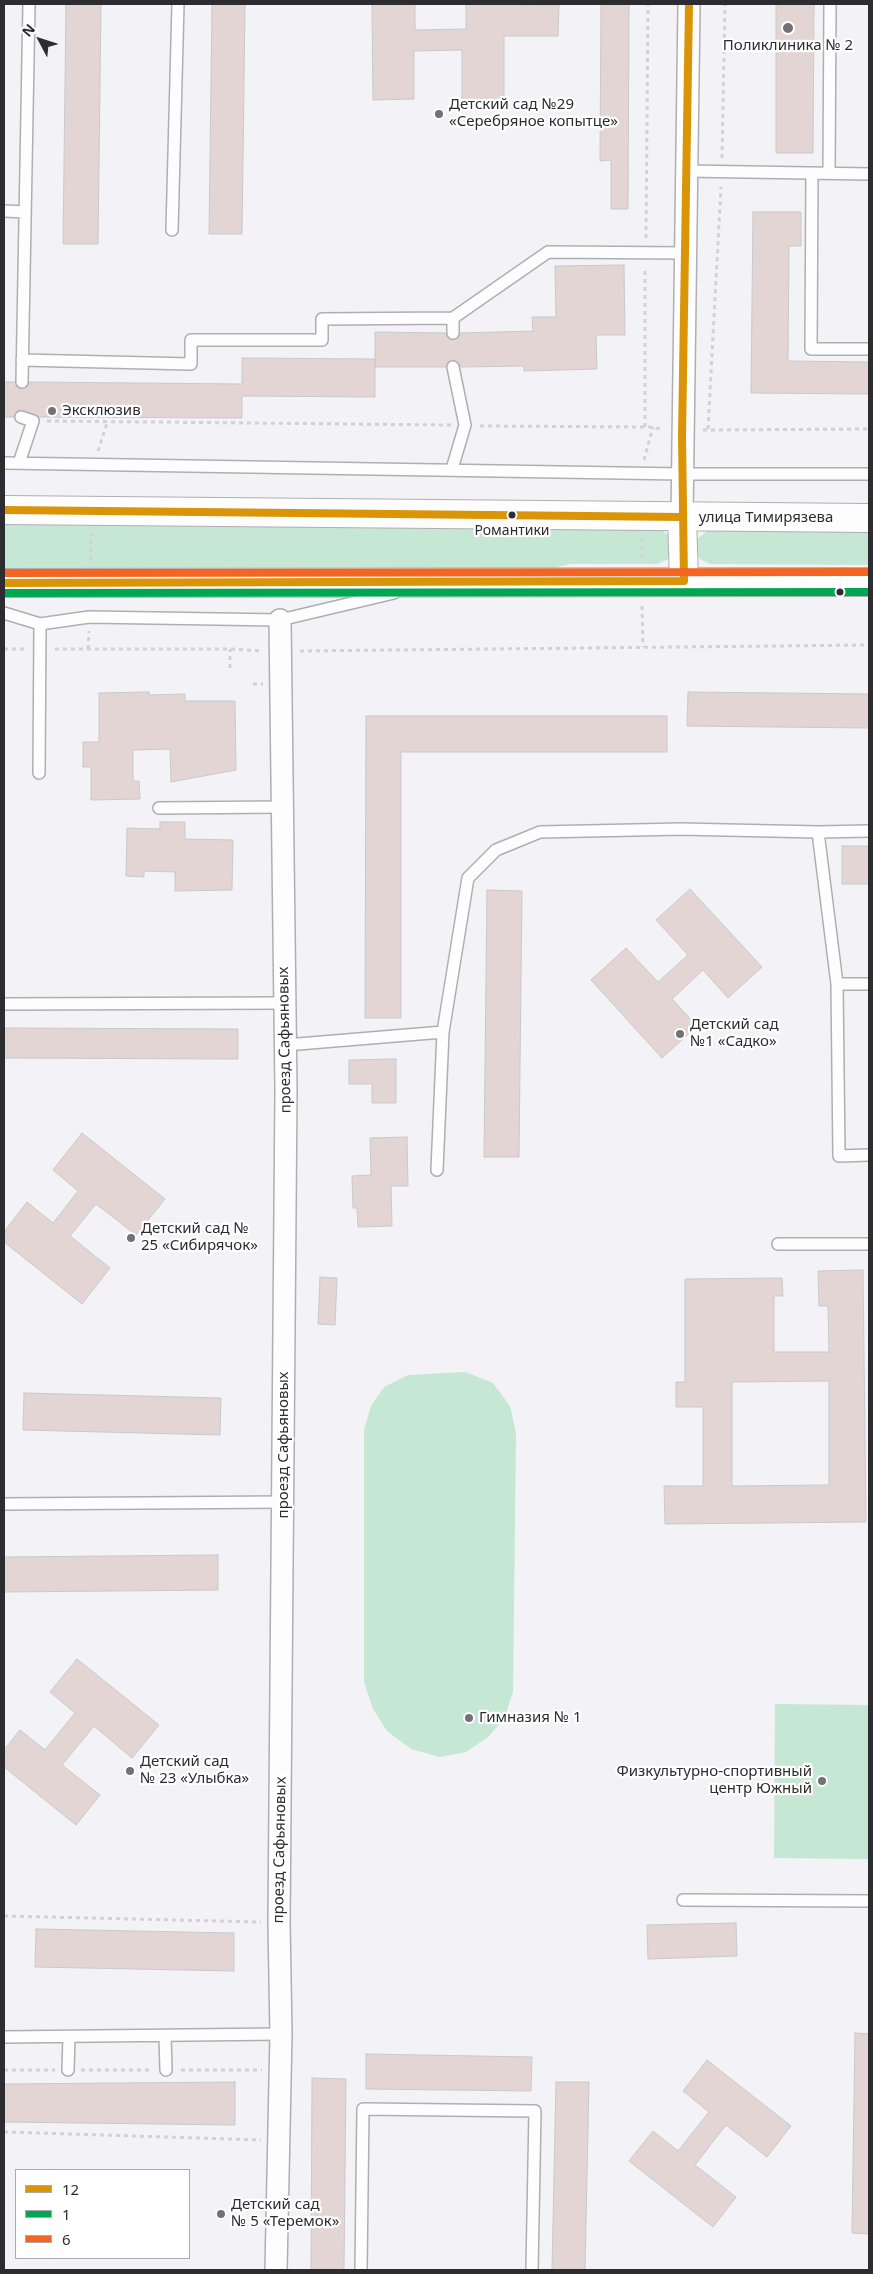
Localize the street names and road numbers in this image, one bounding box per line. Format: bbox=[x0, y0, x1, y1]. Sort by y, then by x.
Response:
street label: улица Тимирязева bbox=[699, 509, 833, 527]
street label: проезд Сафьяновых bbox=[275, 966, 295, 1114]
street label: проезд Сафьяновых bbox=[275, 1372, 293, 1518]
street label: проезд Сафьяновых bbox=[270, 1776, 290, 1924]

